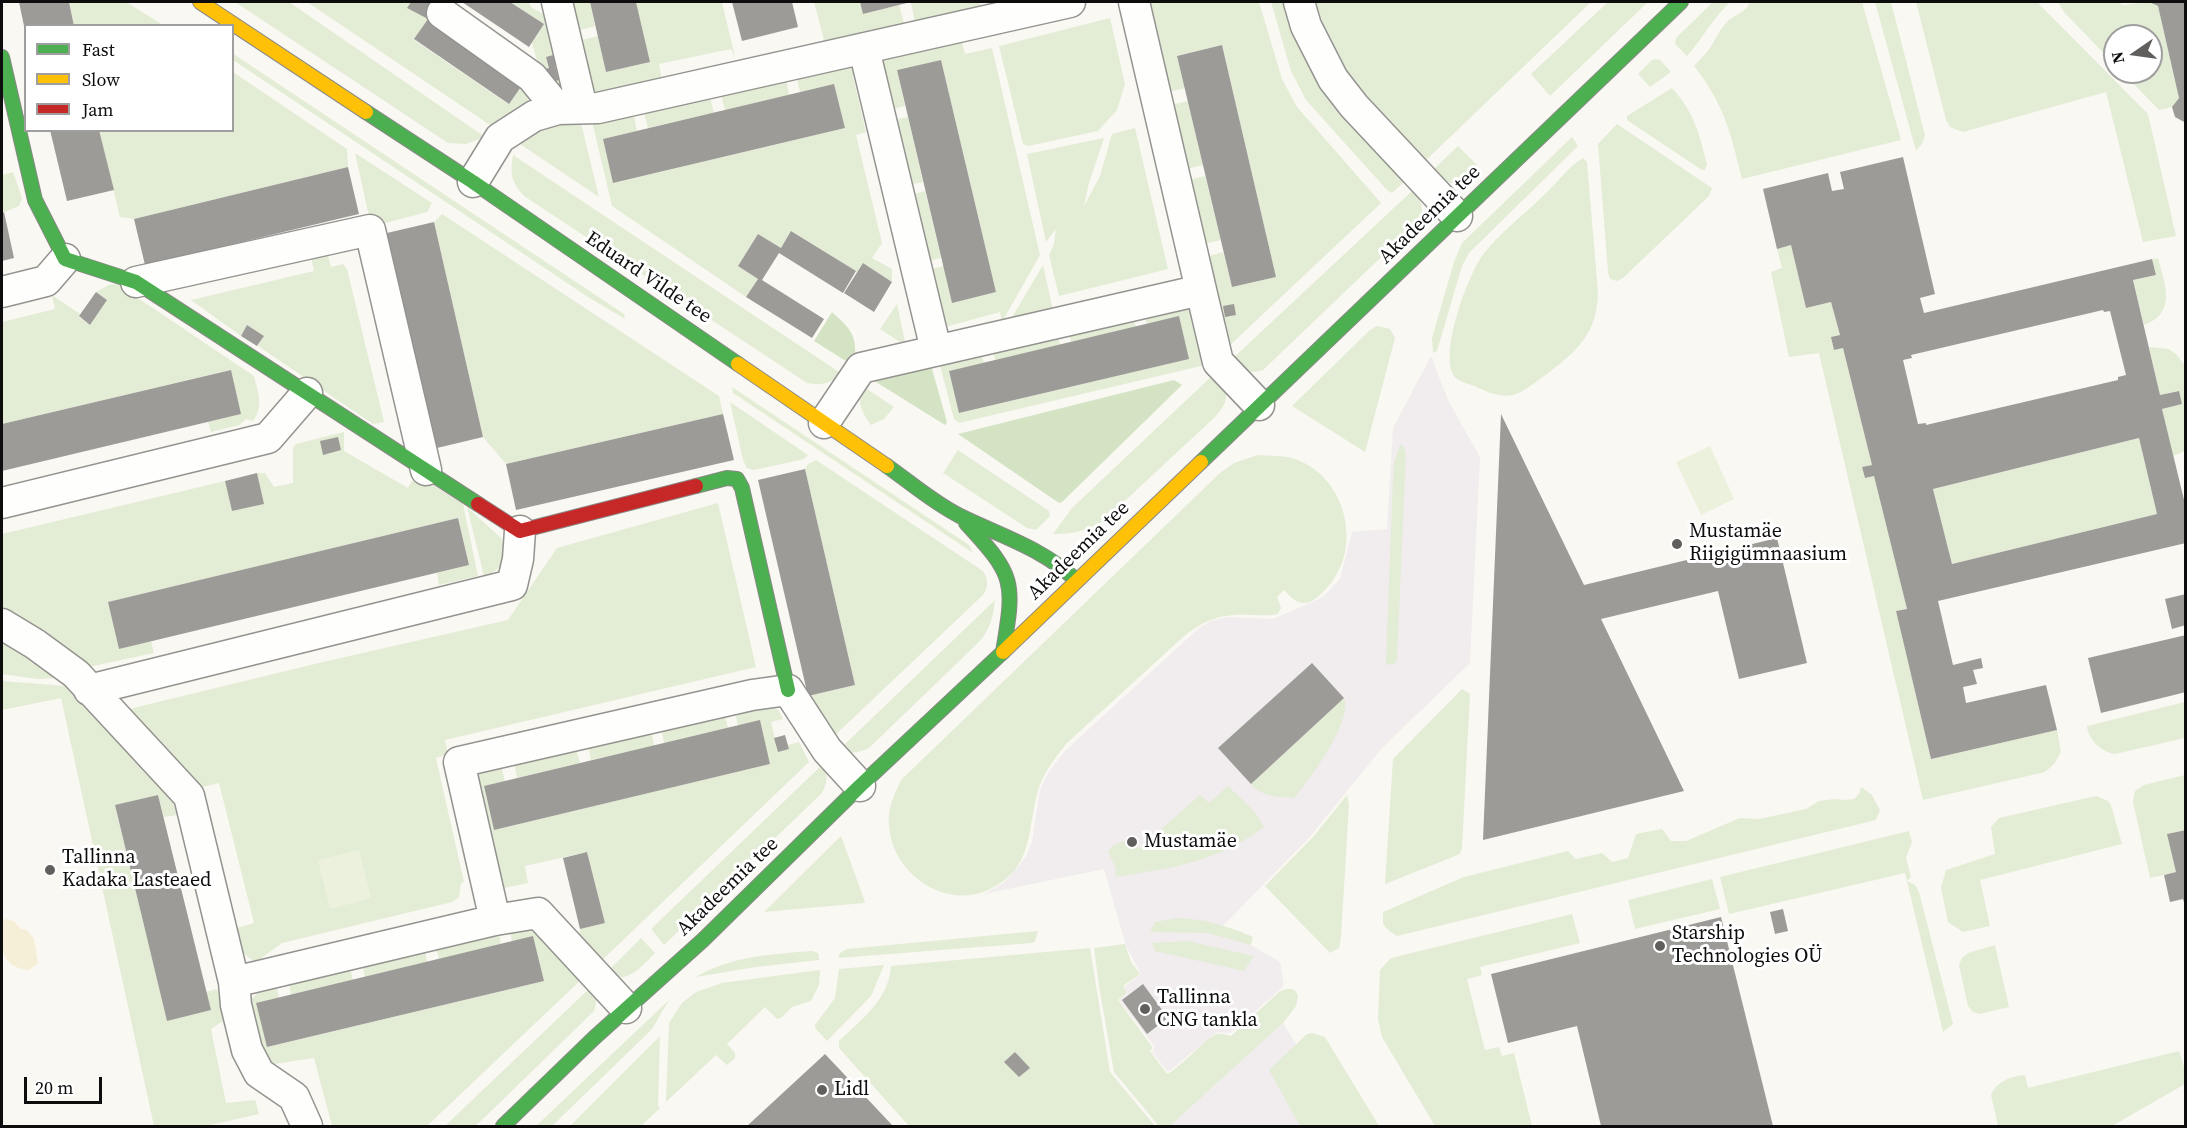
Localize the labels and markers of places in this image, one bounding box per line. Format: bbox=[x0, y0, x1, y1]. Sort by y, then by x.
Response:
place label: Mustamäe Riigigümnaasium bbox=[1689, 520, 1847, 567]
marker: Mustamäe Riigigümnaasium bbox=[1670, 537, 1684, 551]
place label: Mustamäe bbox=[1144, 830, 1237, 854]
marker: Mustamäe bbox=[1125, 835, 1139, 849]
place label: Tallinna Kadaka Lasteaed bbox=[62, 846, 211, 893]
marker: Tallinna Kadaka Lasteaed bbox=[43, 863, 57, 877]
place label: Starship Technologies OÜ bbox=[1672, 922, 1822, 969]
marker: Starship Technologies OÜ bbox=[1653, 939, 1667, 953]
place label: Tallinna CNG tankla bbox=[1157, 986, 1258, 1033]
marker: Tallinna CNG tankla bbox=[1138, 1002, 1152, 1016]
place label: Lidl bbox=[834, 1078, 869, 1102]
marker: Lidl bbox=[815, 1083, 829, 1097]

